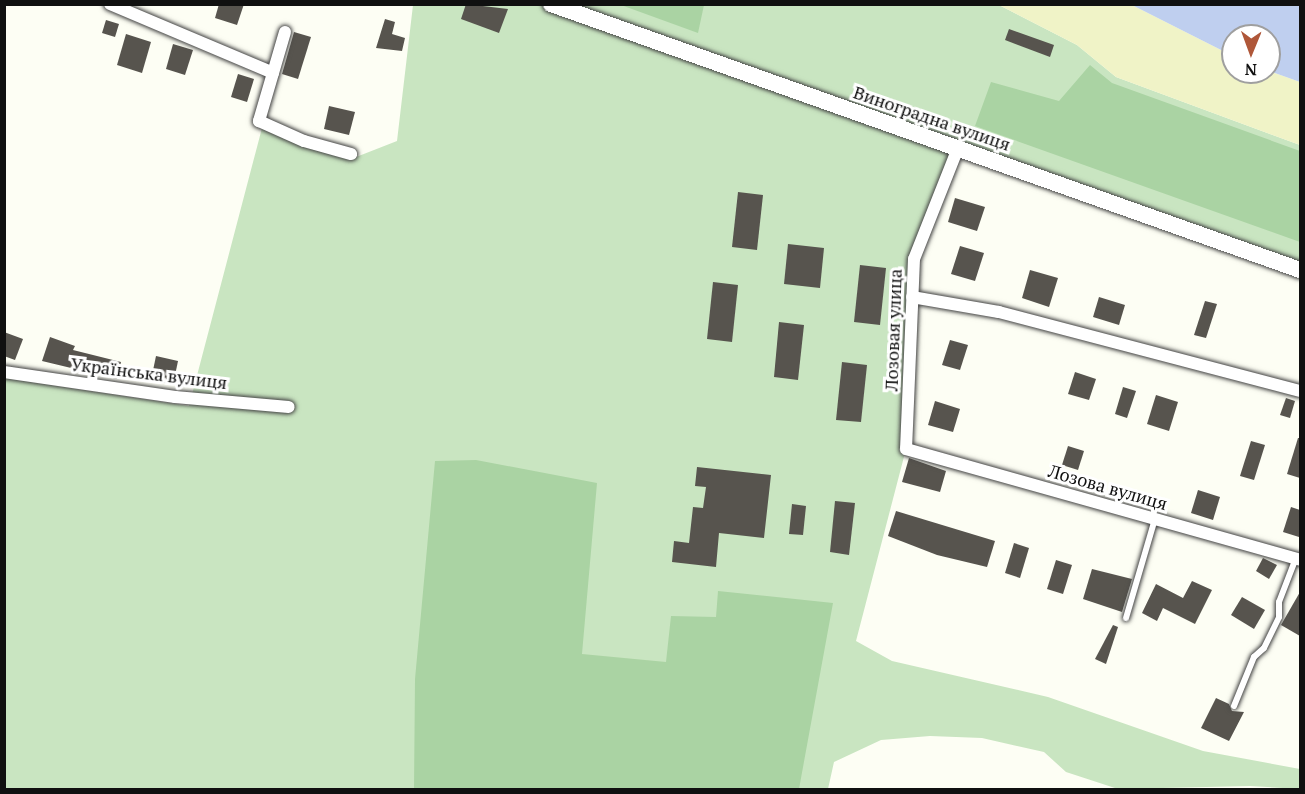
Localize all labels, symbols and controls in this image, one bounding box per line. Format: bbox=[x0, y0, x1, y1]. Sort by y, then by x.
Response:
north arrow bbox=[1221, 24, 1281, 84]
text: N bbox=[1244, 59, 1257, 81]
street label: Виноградна вулиця bbox=[851, 81, 1013, 155]
street label: Лозовая улица bbox=[880, 268, 906, 392]
street label: Українська вулиця bbox=[70, 353, 228, 393]
street label: Лозова вулиця bbox=[1046, 460, 1170, 514]

